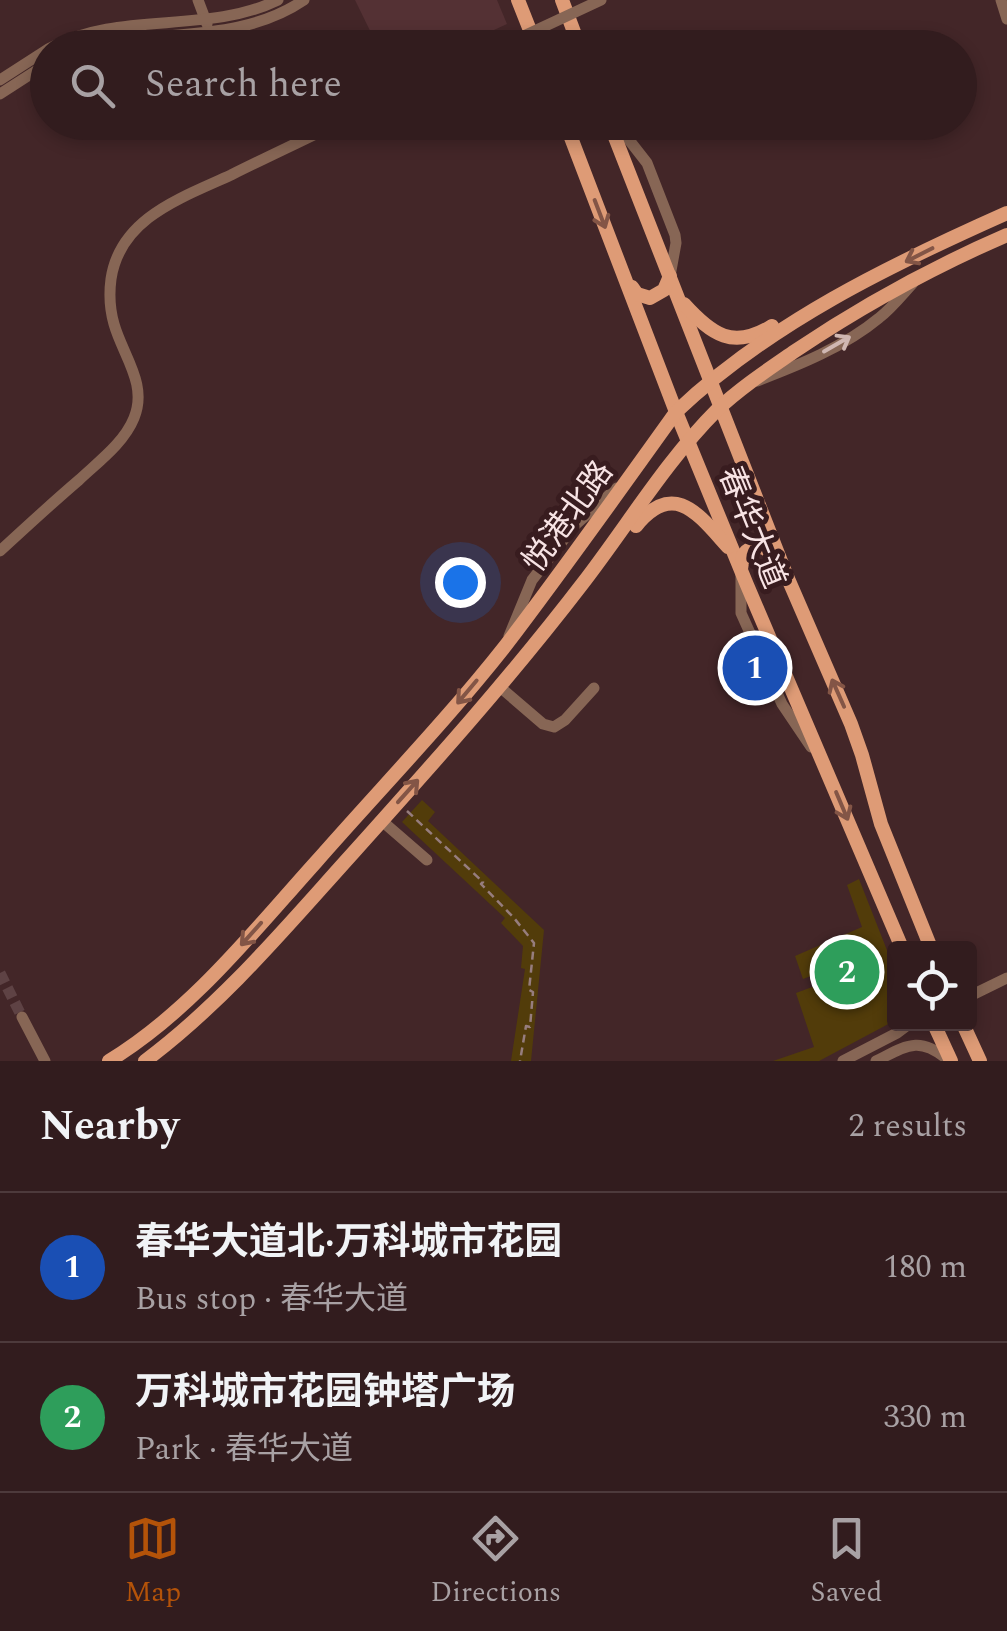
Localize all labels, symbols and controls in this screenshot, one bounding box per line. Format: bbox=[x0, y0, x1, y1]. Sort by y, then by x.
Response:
search box bbox=[30, 30, 977, 140]
text: Search here bbox=[145, 56, 342, 114]
icon: search bbox=[65, 58, 120, 113]
one-way arrow bbox=[593, 198, 611, 228]
one-way arrow bbox=[905, 246, 935, 265]
one-way arrow bbox=[822, 334, 851, 354]
street label: 悦港北路 bbox=[511, 451, 626, 583]
street label: 春华大道 bbox=[705, 459, 798, 596]
your location bbox=[435, 557, 486, 608]
pin: 1 bbox=[722, 630, 788, 706]
one-way arrow bbox=[456, 678, 478, 704]
one-way arrow bbox=[828, 678, 846, 709]
one-way arrow bbox=[396, 779, 419, 804]
one-way arrow bbox=[834, 790, 852, 821]
one-way arrow bbox=[240, 921, 262, 947]
pin: 2 bbox=[814, 934, 880, 1010]
map controls bbox=[887, 941, 977, 1031]
button: locate bbox=[887, 941, 977, 1031]
text: Nearby bbox=[40, 1095, 179, 1158]
text: 2 results bbox=[848, 1102, 967, 1151]
text: 春华大道北·万科城市花园 bbox=[135, 1214, 563, 1272]
text: 1 bbox=[64, 1243, 81, 1292]
text: 180 m bbox=[883, 1243, 967, 1292]
text: Bus stop · 春华大道 bbox=[135, 1275, 408, 1324]
text: 万科城市花园钟塔广场 bbox=[135, 1364, 515, 1422]
text: 2 bbox=[64, 1393, 81, 1442]
text: 330 m bbox=[883, 1393, 967, 1442]
text: Park · 春华大道 bbox=[135, 1425, 353, 1474]
tab: Map bbox=[125, 1511, 181, 1614]
tab: Directions bbox=[430, 1511, 561, 1614]
tab: Saved bbox=[811, 1511, 882, 1614]

